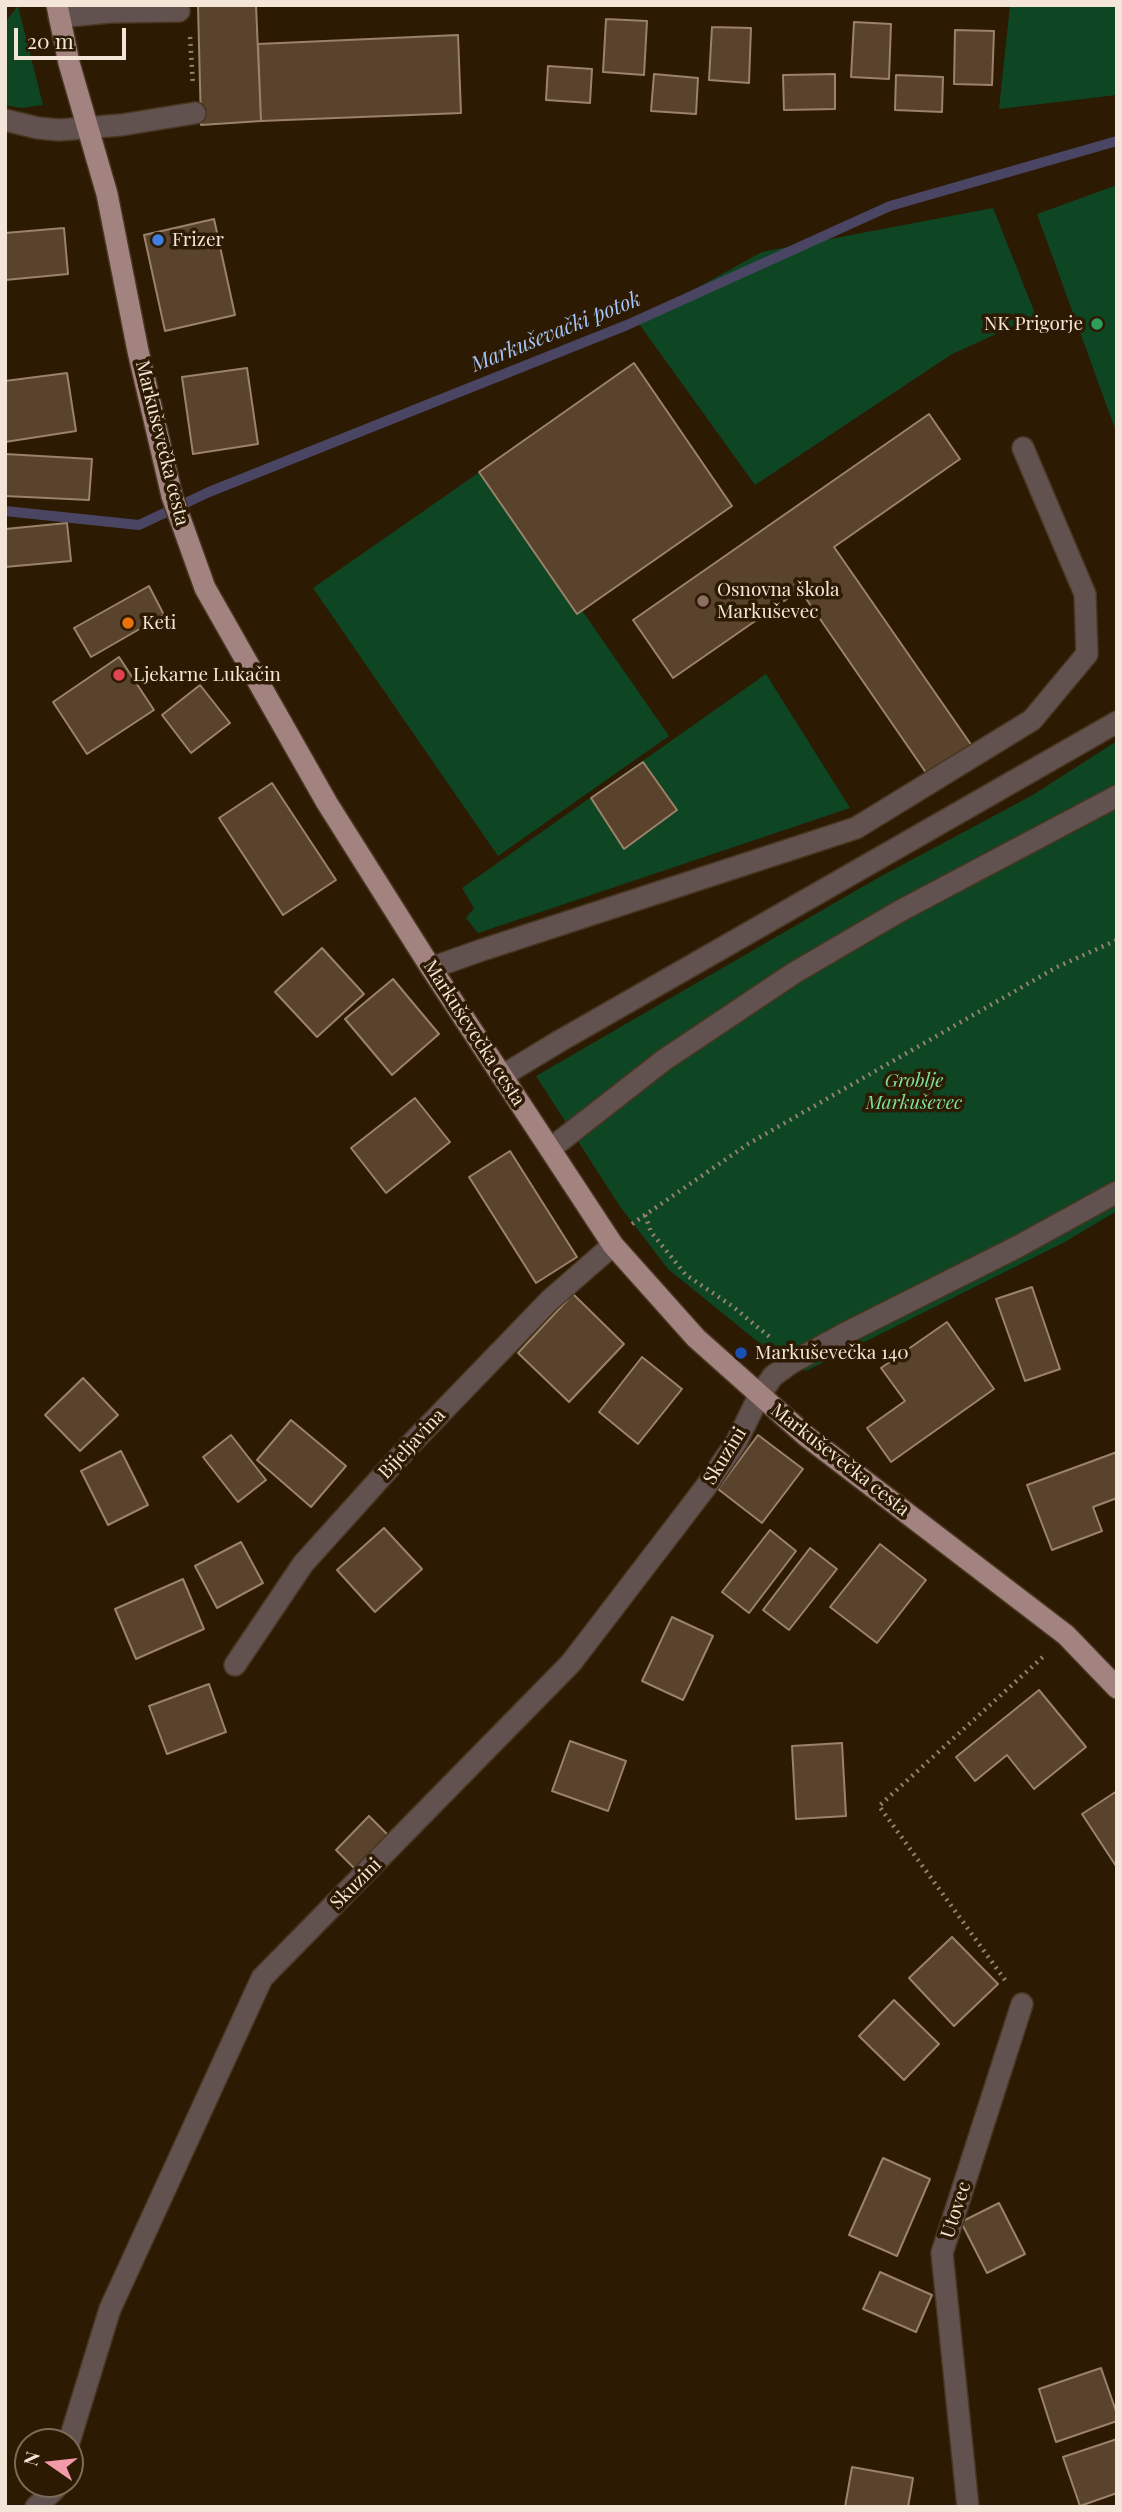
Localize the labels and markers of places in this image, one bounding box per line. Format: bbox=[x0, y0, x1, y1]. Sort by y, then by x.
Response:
place label: Frizer bbox=[172, 229, 224, 251]
marker: Frizer bbox=[150, 232, 166, 248]
place label: NK Prigorje bbox=[984, 313, 1083, 335]
marker: NK Prigorje bbox=[1089, 316, 1105, 332]
place label: Osnovna škola Markuševec bbox=[717, 579, 840, 623]
marker: Osnovna škola Markuševec bbox=[695, 593, 711, 609]
place label: Keti bbox=[142, 612, 176, 634]
marker: Keti bbox=[120, 615, 136, 631]
place label: Ljekarne Lukačin bbox=[133, 664, 281, 686]
marker: Ljekarne Lukačin bbox=[111, 667, 127, 683]
place label: Markuševečka 140 bbox=[755, 1342, 909, 1364]
marker: Markuševečka 140 bbox=[733, 1345, 749, 1361]

